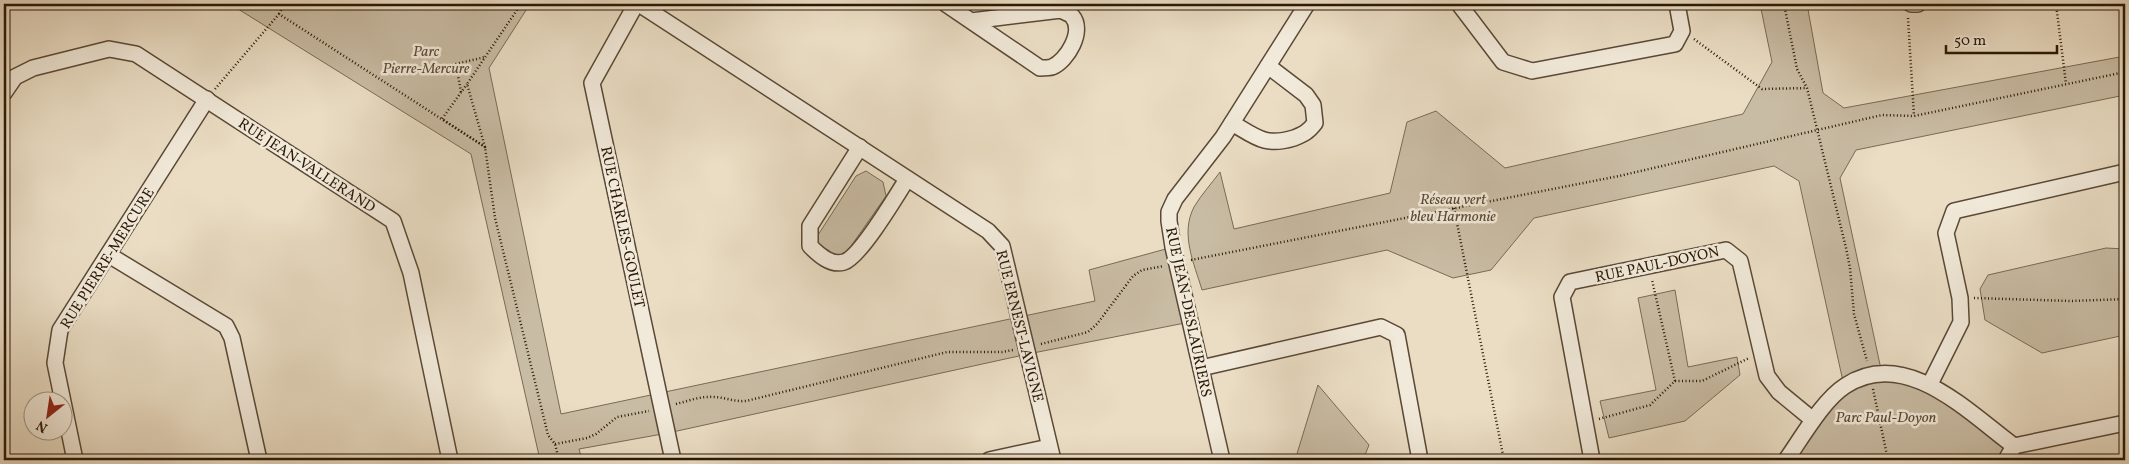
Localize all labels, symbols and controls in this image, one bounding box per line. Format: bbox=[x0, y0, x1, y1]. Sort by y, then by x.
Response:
scale bar bbox=[1946, 22, 2058, 54]
text: 50 m bbox=[1954, 31, 1986, 52]
park label: Parc Pierre-Mercure bbox=[383, 42, 470, 80]
street label: RUE JEAN-VALLERAND bbox=[233, 114, 379, 219]
street label: RUE CHARLES-GOULET bbox=[594, 145, 649, 310]
street label: RUE PIERRE-MERCURE bbox=[56, 184, 160, 333]
park label: Réseau vert bleu Harmonie bbox=[1410, 190, 1496, 228]
street label: RUE JEAN-DESLAURIERS bbox=[1159, 225, 1216, 399]
street label: RUE PAUL-DOYON bbox=[1593, 242, 1721, 289]
street label: RUE ERNEST-LAVIGNE bbox=[989, 248, 1048, 405]
north arrow bbox=[22, 392, 72, 442]
park label: Parc Paul-Doyon bbox=[1836, 408, 1937, 429]
text: N bbox=[33, 415, 51, 437]

